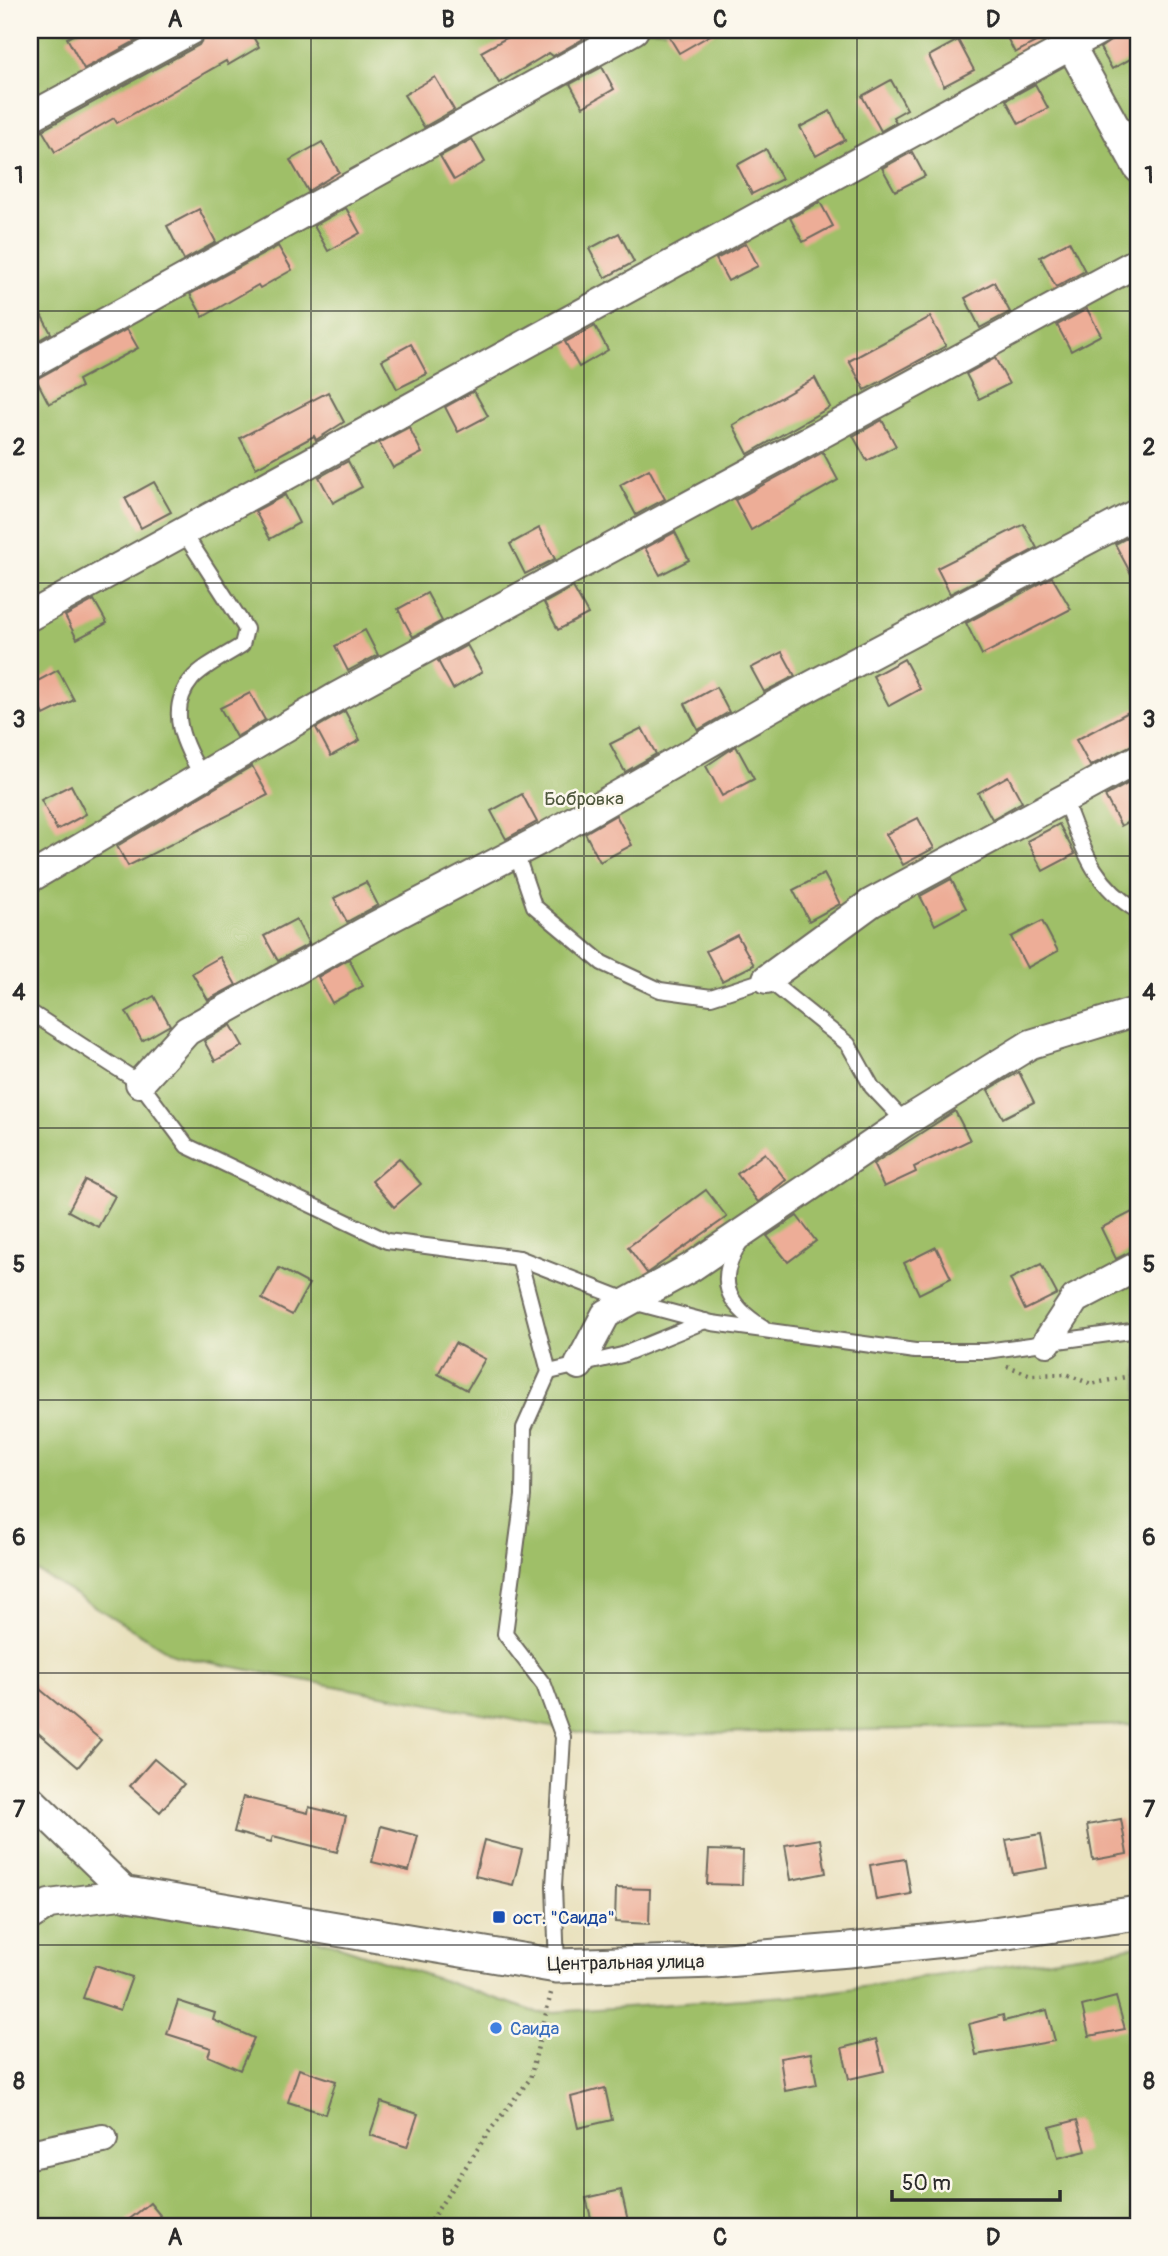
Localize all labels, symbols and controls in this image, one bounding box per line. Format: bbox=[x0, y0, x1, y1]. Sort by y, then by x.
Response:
text: A bbox=[168, 5, 183, 34]
text: B bbox=[441, 5, 455, 34]
text: C bbox=[713, 5, 727, 34]
text: D bbox=[986, 5, 1000, 34]
text: 1 bbox=[15, 161, 24, 190]
text: 1 bbox=[1145, 161, 1154, 190]
text: 2 bbox=[13, 433, 26, 462]
text: 2 bbox=[1143, 433, 1156, 462]
text: 3 bbox=[13, 705, 25, 734]
text: 3 bbox=[1143, 705, 1155, 734]
park label: Бобровка bbox=[544, 787, 624, 811]
text: 4 bbox=[12, 978, 26, 1007]
text: 4 bbox=[1142, 978, 1156, 1007]
text: 5 bbox=[13, 1250, 25, 1279]
text: 5 bbox=[1143, 1250, 1155, 1279]
text: 6 bbox=[12, 1523, 26, 1552]
text: 6 bbox=[1142, 1523, 1156, 1552]
text: 7 bbox=[13, 1795, 26, 1824]
text: 7 bbox=[1143, 1795, 1156, 1824]
place label: ост. "Саида" bbox=[513, 1906, 615, 1930]
marker: ост. "Саида" bbox=[491, 1909, 507, 1925]
street label: Центральная улица bbox=[547, 1950, 705, 1976]
place label: Саида bbox=[510, 2017, 559, 2041]
marker: Саида bbox=[488, 2020, 504, 2036]
text: 8 bbox=[13, 2067, 25, 2096]
text: 8 bbox=[1143, 2067, 1155, 2096]
scale bar bbox=[892, 2158, 1060, 2202]
text: 50 m bbox=[902, 2170, 951, 2197]
text: A bbox=[168, 2223, 183, 2252]
text: B bbox=[441, 2223, 455, 2252]
text: C bbox=[713, 2223, 727, 2252]
text: D bbox=[986, 2223, 1000, 2252]

